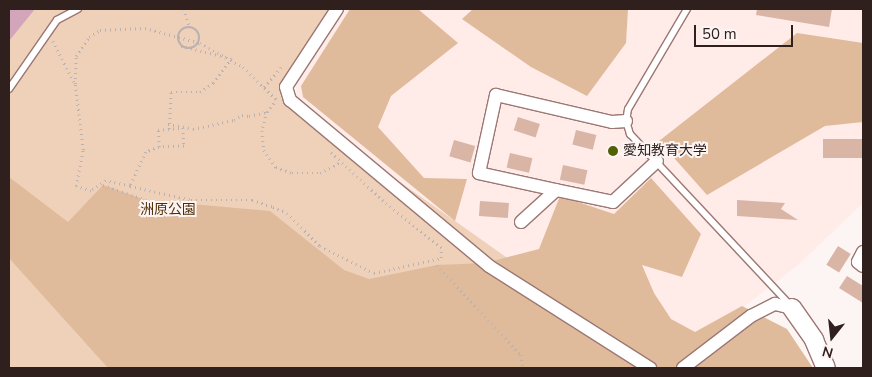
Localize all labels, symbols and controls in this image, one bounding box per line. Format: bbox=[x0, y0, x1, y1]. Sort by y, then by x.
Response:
scale bar bbox=[697, 15, 796, 47]
text: 50 m bbox=[702, 24, 737, 44]
place label: 愛知教育大学 bbox=[623, 143, 707, 159]
marker: 愛知教育大学 bbox=[607, 145, 619, 157]
park label: 洲原公園 bbox=[140, 202, 196, 218]
north arrow bbox=[807, 312, 857, 362]
text: N bbox=[820, 341, 835, 362]

